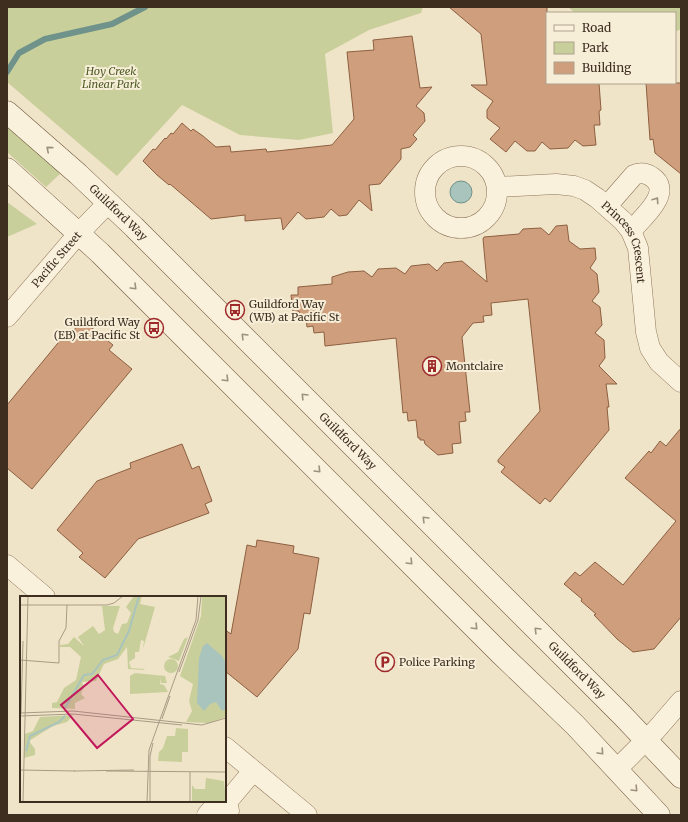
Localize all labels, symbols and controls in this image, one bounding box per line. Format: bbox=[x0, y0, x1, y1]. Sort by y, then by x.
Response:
legend bbox=[546, 12, 676, 84]
text: Road bbox=[582, 20, 611, 35]
text: Park bbox=[582, 40, 609, 55]
text: Building bbox=[582, 60, 632, 75]
park label: Hoy Creek Linear Park bbox=[82, 64, 140, 91]
one-way arrow bbox=[46, 146, 54, 153]
street label: Guildford Way bbox=[86, 181, 151, 244]
street label: Princess Crescent bbox=[598, 198, 648, 285]
one-way arrow bbox=[651, 198, 658, 205]
street label: Pacific Street bbox=[29, 228, 85, 290]
one-way arrow bbox=[129, 282, 137, 290]
place label: Guildford Way (WB) at Pacific St bbox=[249, 297, 340, 324]
bus stop icon: Guildford Way (WB) at Pacific St bbox=[224, 299, 246, 321]
place label: Guildford Way (EB) at Pacific St bbox=[54, 315, 141, 342]
bus stop icon: Guildford Way (EB) at Pacific St bbox=[143, 317, 165, 339]
one-way arrow bbox=[241, 334, 249, 341]
building icon: Montclaire bbox=[421, 355, 443, 377]
place label: Montclaire bbox=[446, 359, 503, 373]
one-way arrow bbox=[221, 374, 229, 382]
one-way arrow bbox=[301, 393, 309, 401]
street label: Guildford Way bbox=[316, 409, 380, 473]
one-way arrow bbox=[313, 466, 321, 473]
one-way arrow bbox=[422, 516, 429, 524]
one-way arrow bbox=[405, 557, 413, 565]
inset map bbox=[20, 596, 226, 802]
one-way arrow bbox=[470, 622, 477, 630]
one-way arrow bbox=[534, 627, 542, 635]
street label: Guildford Way bbox=[546, 639, 609, 702]
parking icon: Police Parking bbox=[374, 651, 396, 673]
place label: Police Parking bbox=[399, 655, 475, 669]
one-way arrow bbox=[596, 747, 604, 755]
one-way arrow bbox=[631, 784, 638, 792]

